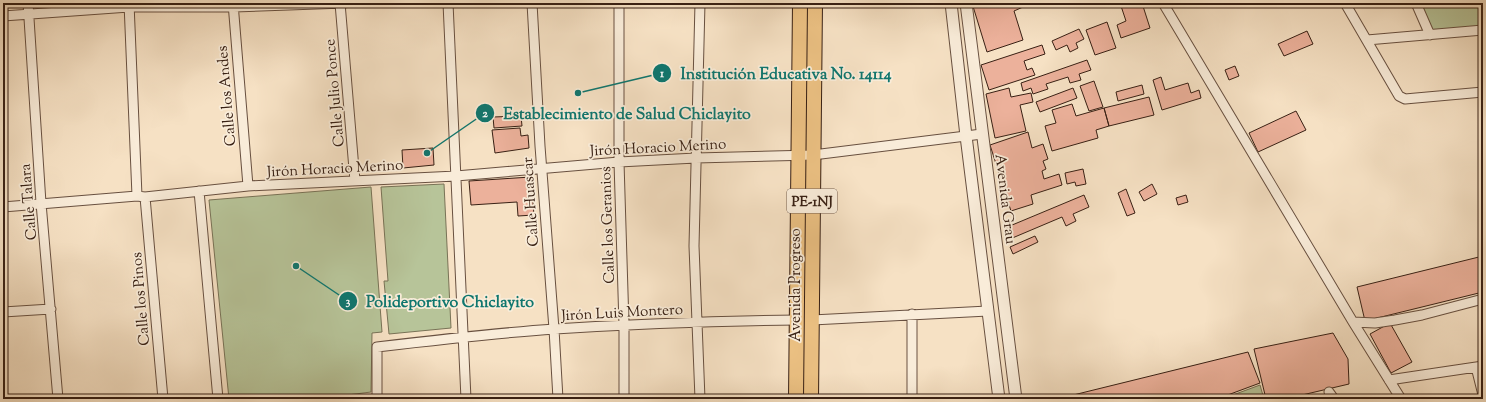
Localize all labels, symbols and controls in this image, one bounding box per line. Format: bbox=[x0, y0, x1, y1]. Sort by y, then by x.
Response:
street label: Calle Julio Ponce bbox=[320, 38, 351, 148]
street label: Calle los Andes bbox=[213, 45, 242, 147]
callout: Institución Educativa No. 14114 bbox=[652, 59, 899, 87]
text: Institución Educativa No. 14114 bbox=[681, 64, 891, 87]
text: 1 bbox=[659, 65, 665, 83]
callout: Establecimiento de Salud Chiclayito bbox=[475, 99, 759, 127]
text: Establecimiento de Salud Chiclayito bbox=[503, 104, 751, 127]
text: 2 bbox=[482, 105, 488, 123]
street label: Jirón Horacio Merino bbox=[588, 134, 727, 163]
street label: Avenida Grau bbox=[989, 153, 1020, 246]
street label: Jirón Horacio Merino bbox=[265, 155, 404, 184]
street label: Calle Huascar bbox=[518, 156, 545, 247]
street label: Calle Talara bbox=[16, 163, 43, 241]
street label: Calle los Geranios bbox=[596, 166, 621, 284]
road number: PE-1NJ bbox=[787, 189, 837, 213]
street label: Avenida Progreso bbox=[786, 228, 807, 342]
street label: Calle los Pinos bbox=[127, 251, 156, 347]
callout: Polideportivo Chiclayito bbox=[338, 287, 542, 315]
text: Polideportivo Chiclayito bbox=[366, 292, 534, 315]
text: 3 bbox=[346, 293, 351, 311]
street label: Jirón Luis Montero bbox=[560, 300, 683, 327]

